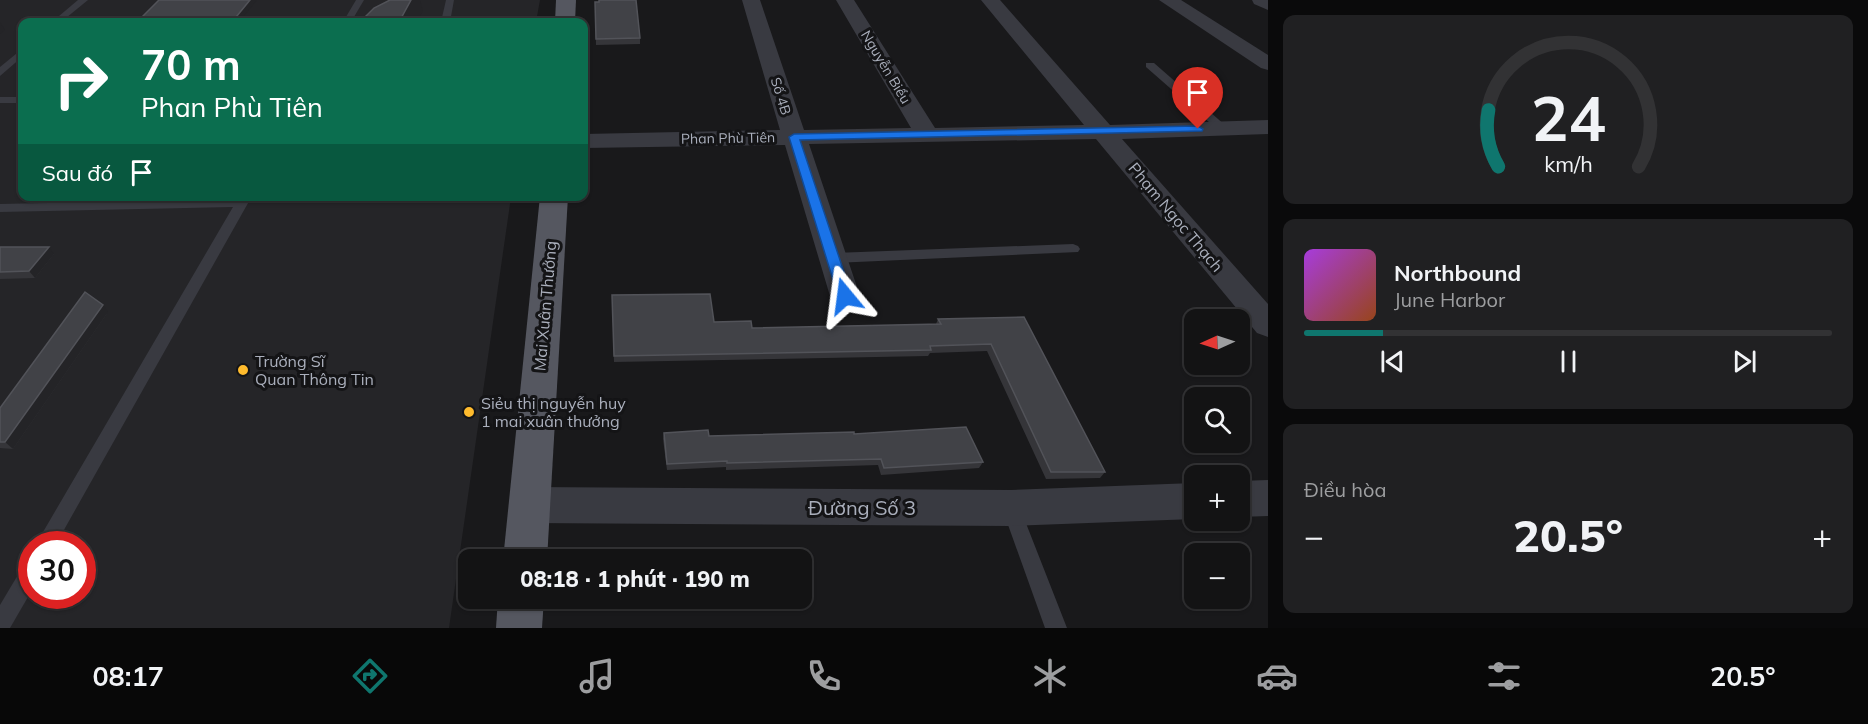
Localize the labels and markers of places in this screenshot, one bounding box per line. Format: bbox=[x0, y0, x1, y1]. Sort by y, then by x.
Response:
pin bbox=[1172, 67, 1223, 129]
place label: Trường Sĩ Quan Thông Tin bbox=[255, 351, 374, 389]
marker: Trường Sĩ Quan Thông Tin bbox=[236, 363, 250, 377]
place label: Siẻu thị nguyễn huy 1 mai xuân thưởng bbox=[481, 393, 626, 431]
marker: Siẻu thị nguyễn huy 1 mai xuân thưởng bbox=[462, 405, 476, 419]

